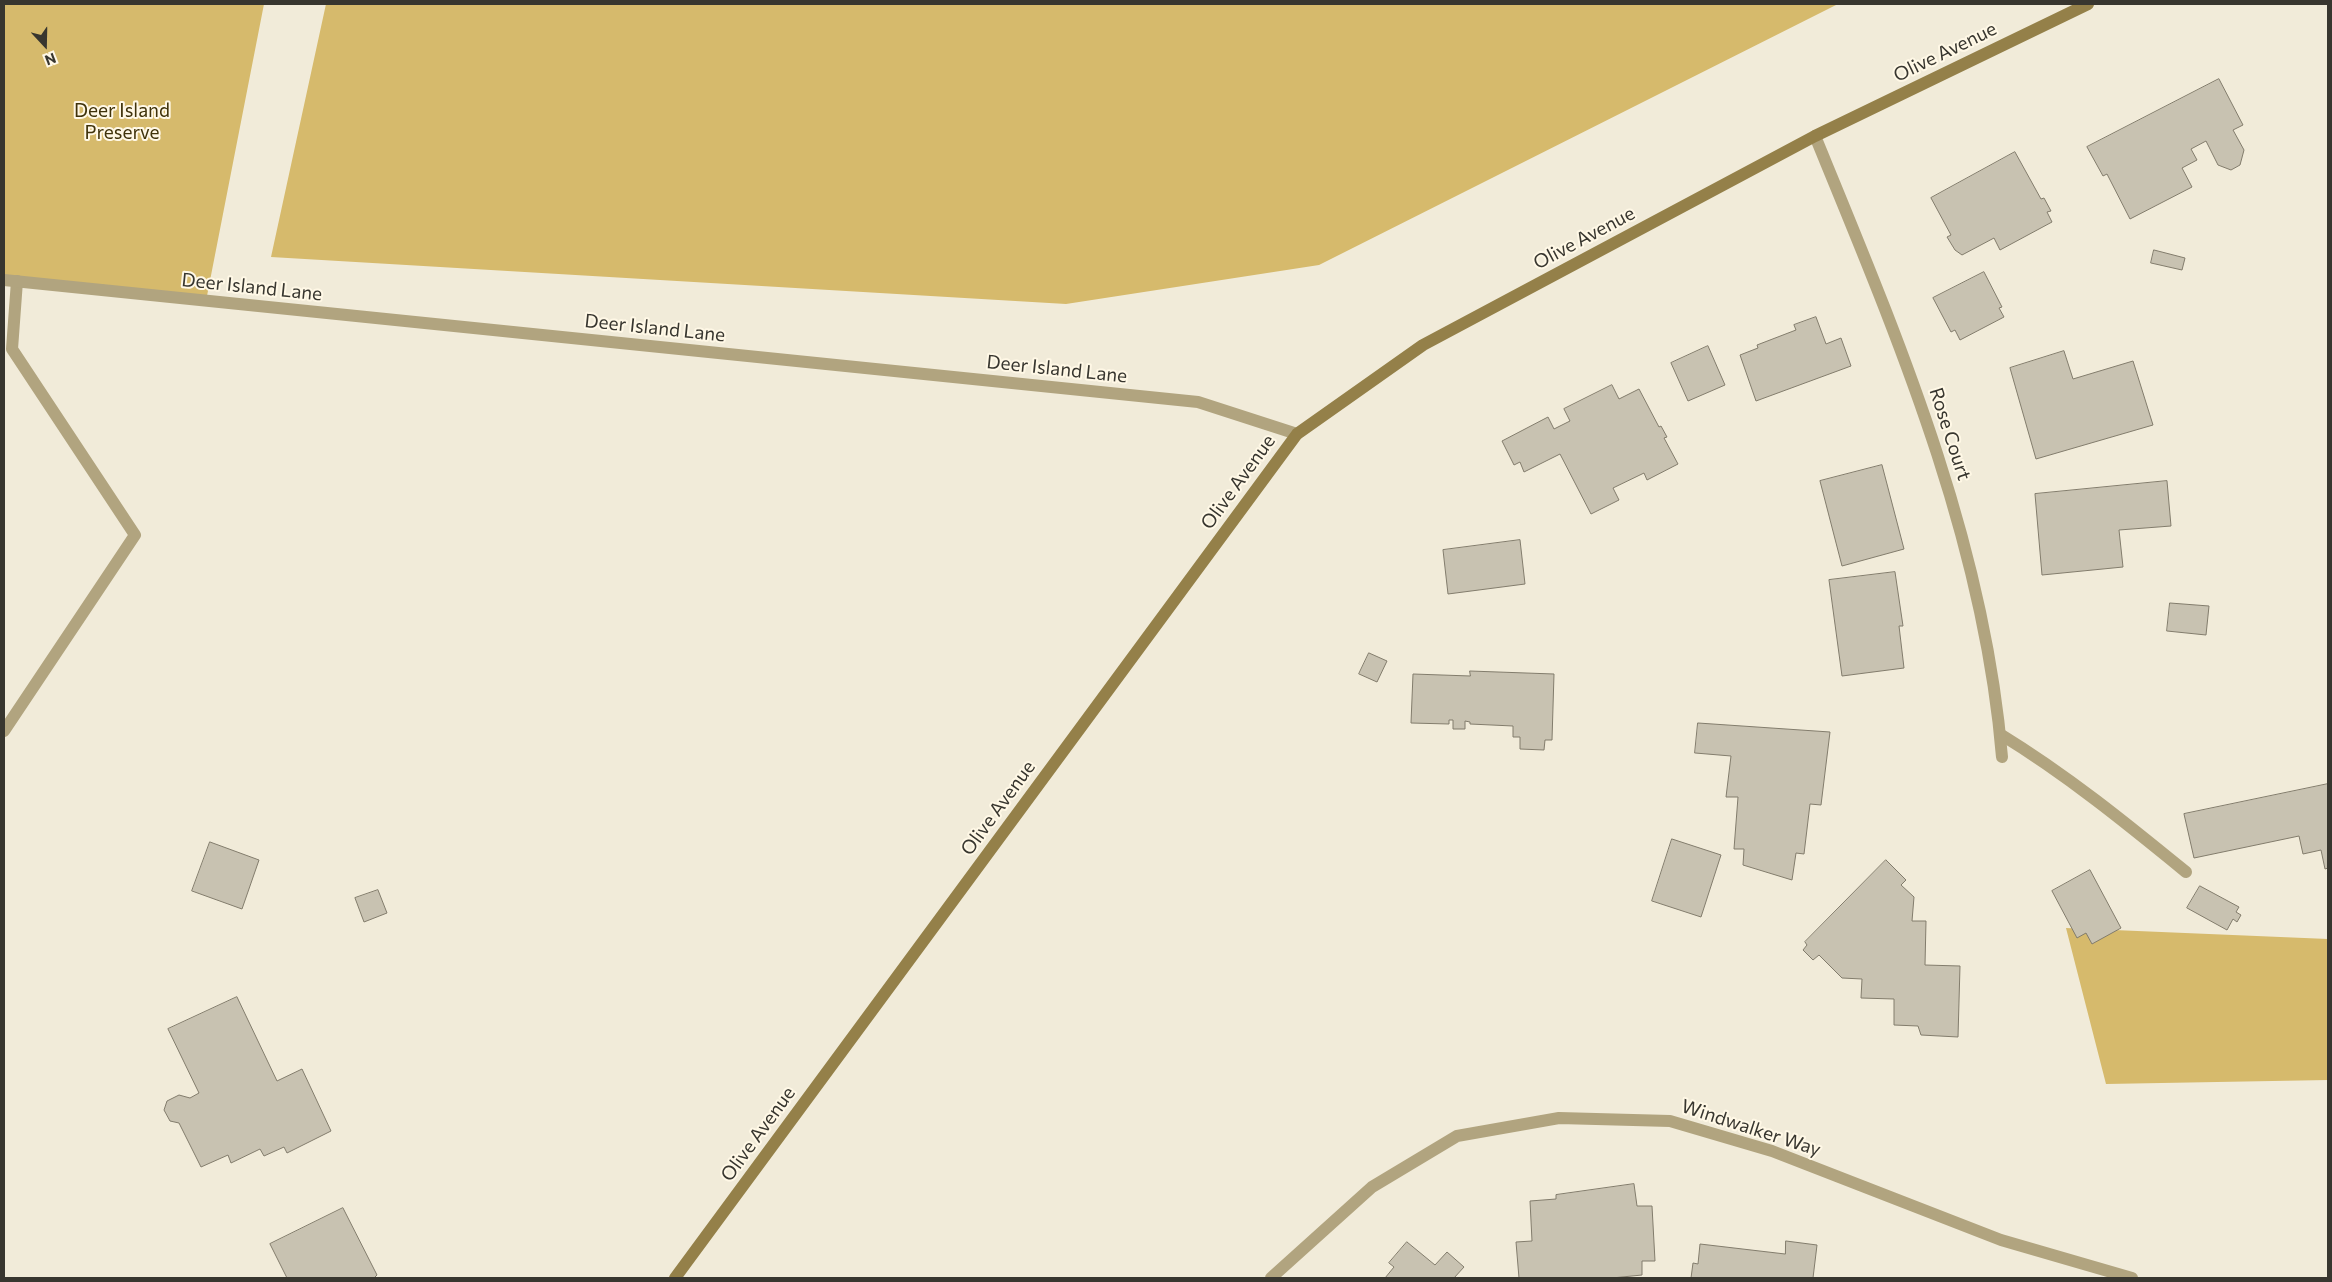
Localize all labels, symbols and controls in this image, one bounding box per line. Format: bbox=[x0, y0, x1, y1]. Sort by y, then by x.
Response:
street label: Olive Avenue bbox=[1890, 17, 2000, 87]
north arrow bbox=[20, 20, 70, 70]
text: N bbox=[43, 50, 59, 69]
park label: Deer Island Preserve bbox=[74, 100, 170, 144]
street label: Olive Avenue bbox=[1529, 202, 1639, 274]
street label: Deer Island Lane bbox=[181, 268, 323, 306]
street label: Deer Island Lane bbox=[584, 309, 726, 347]
street label: Deer Island Lane bbox=[986, 350, 1128, 388]
street label: Rose Court bbox=[1924, 385, 1976, 483]
street label: Olive Avenue bbox=[1196, 430, 1280, 534]
street label: Olive Avenue bbox=[956, 756, 1040, 860]
street label: Olive Avenue bbox=[716, 1082, 800, 1186]
street label: Windwalker Way bbox=[1679, 1095, 1823, 1161]

